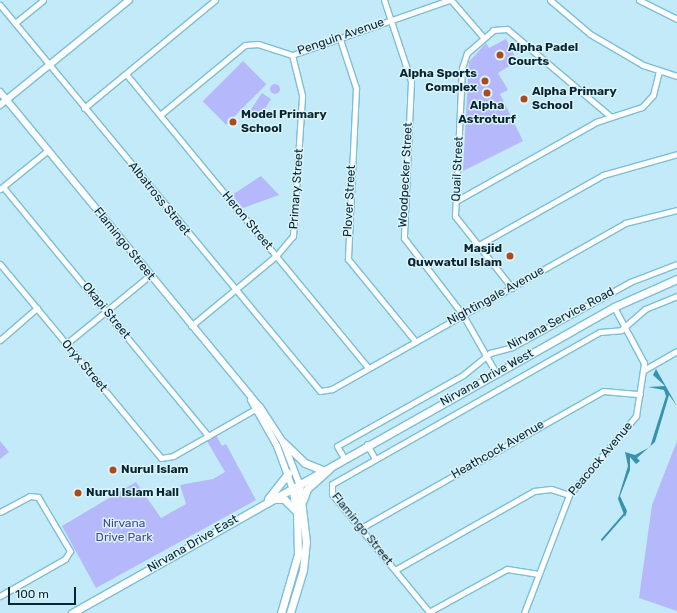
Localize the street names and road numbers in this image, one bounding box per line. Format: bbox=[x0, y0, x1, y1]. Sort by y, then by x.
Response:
street label: Penguin Avenue bbox=[296, 15, 386, 59]
street label: Woodpecker Street bbox=[396, 122, 416, 228]
street label: Quail Street bbox=[449, 136, 467, 202]
street label: Primary Street bbox=[287, 148, 307, 230]
street label: Albatross Street bbox=[125, 159, 193, 239]
street label: Plover Street bbox=[341, 164, 359, 238]
street label: Heron Street bbox=[218, 189, 276, 253]
street label: Flamingo Street bbox=[90, 205, 158, 283]
street label: Nightingale Avenue bbox=[445, 263, 547, 329]
street label: Okapi Street bbox=[79, 280, 133, 342]
street label: Nirvana Service Road bbox=[505, 285, 617, 353]
street label: Oryx Street bbox=[58, 337, 110, 395]
street label: Nirvana Drive West bbox=[438, 346, 536, 410]
street label: Heathcock Avenue bbox=[449, 417, 547, 483]
street label: Peacock Avenue bbox=[566, 419, 636, 499]
street label: Flamingo Street bbox=[328, 490, 396, 568]
street label: Nirvana Drive East bbox=[145, 512, 241, 576]

